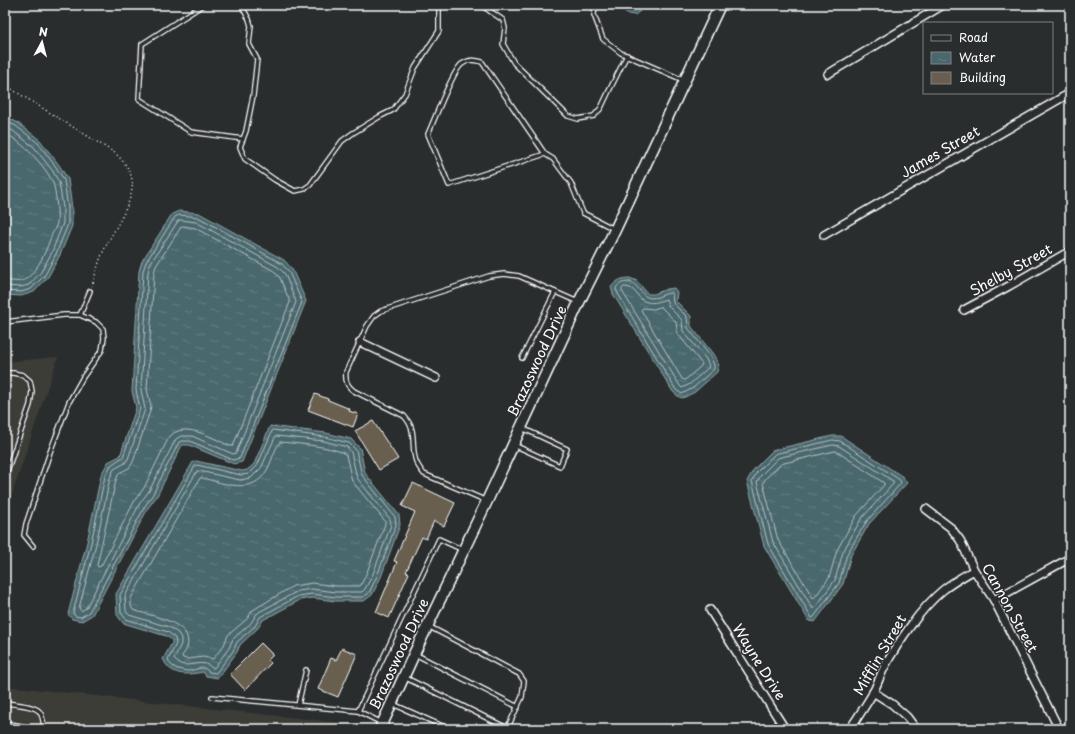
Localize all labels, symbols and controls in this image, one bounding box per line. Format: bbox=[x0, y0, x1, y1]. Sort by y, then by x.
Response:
north arrow bbox=[22, 22, 62, 62]
legend bbox=[923, 22, 1053, 94]
text: N bbox=[38, 23, 49, 41]
text: Road bbox=[959, 28, 988, 46]
text: Water bbox=[959, 48, 996, 66]
text: Building bbox=[959, 68, 1006, 86]
street label: James Street bbox=[896, 120, 984, 183]
street label: Shelby Street bbox=[966, 238, 1056, 301]
street label: Brazoswood Drive bbox=[502, 302, 572, 420]
street label: Cannon Street bbox=[977, 559, 1044, 656]
street label: Brazoswood Drive bbox=[364, 595, 434, 713]
street label: Mifflin Street bbox=[848, 610, 911, 699]
street label: Wayne Drive bbox=[728, 620, 791, 704]

